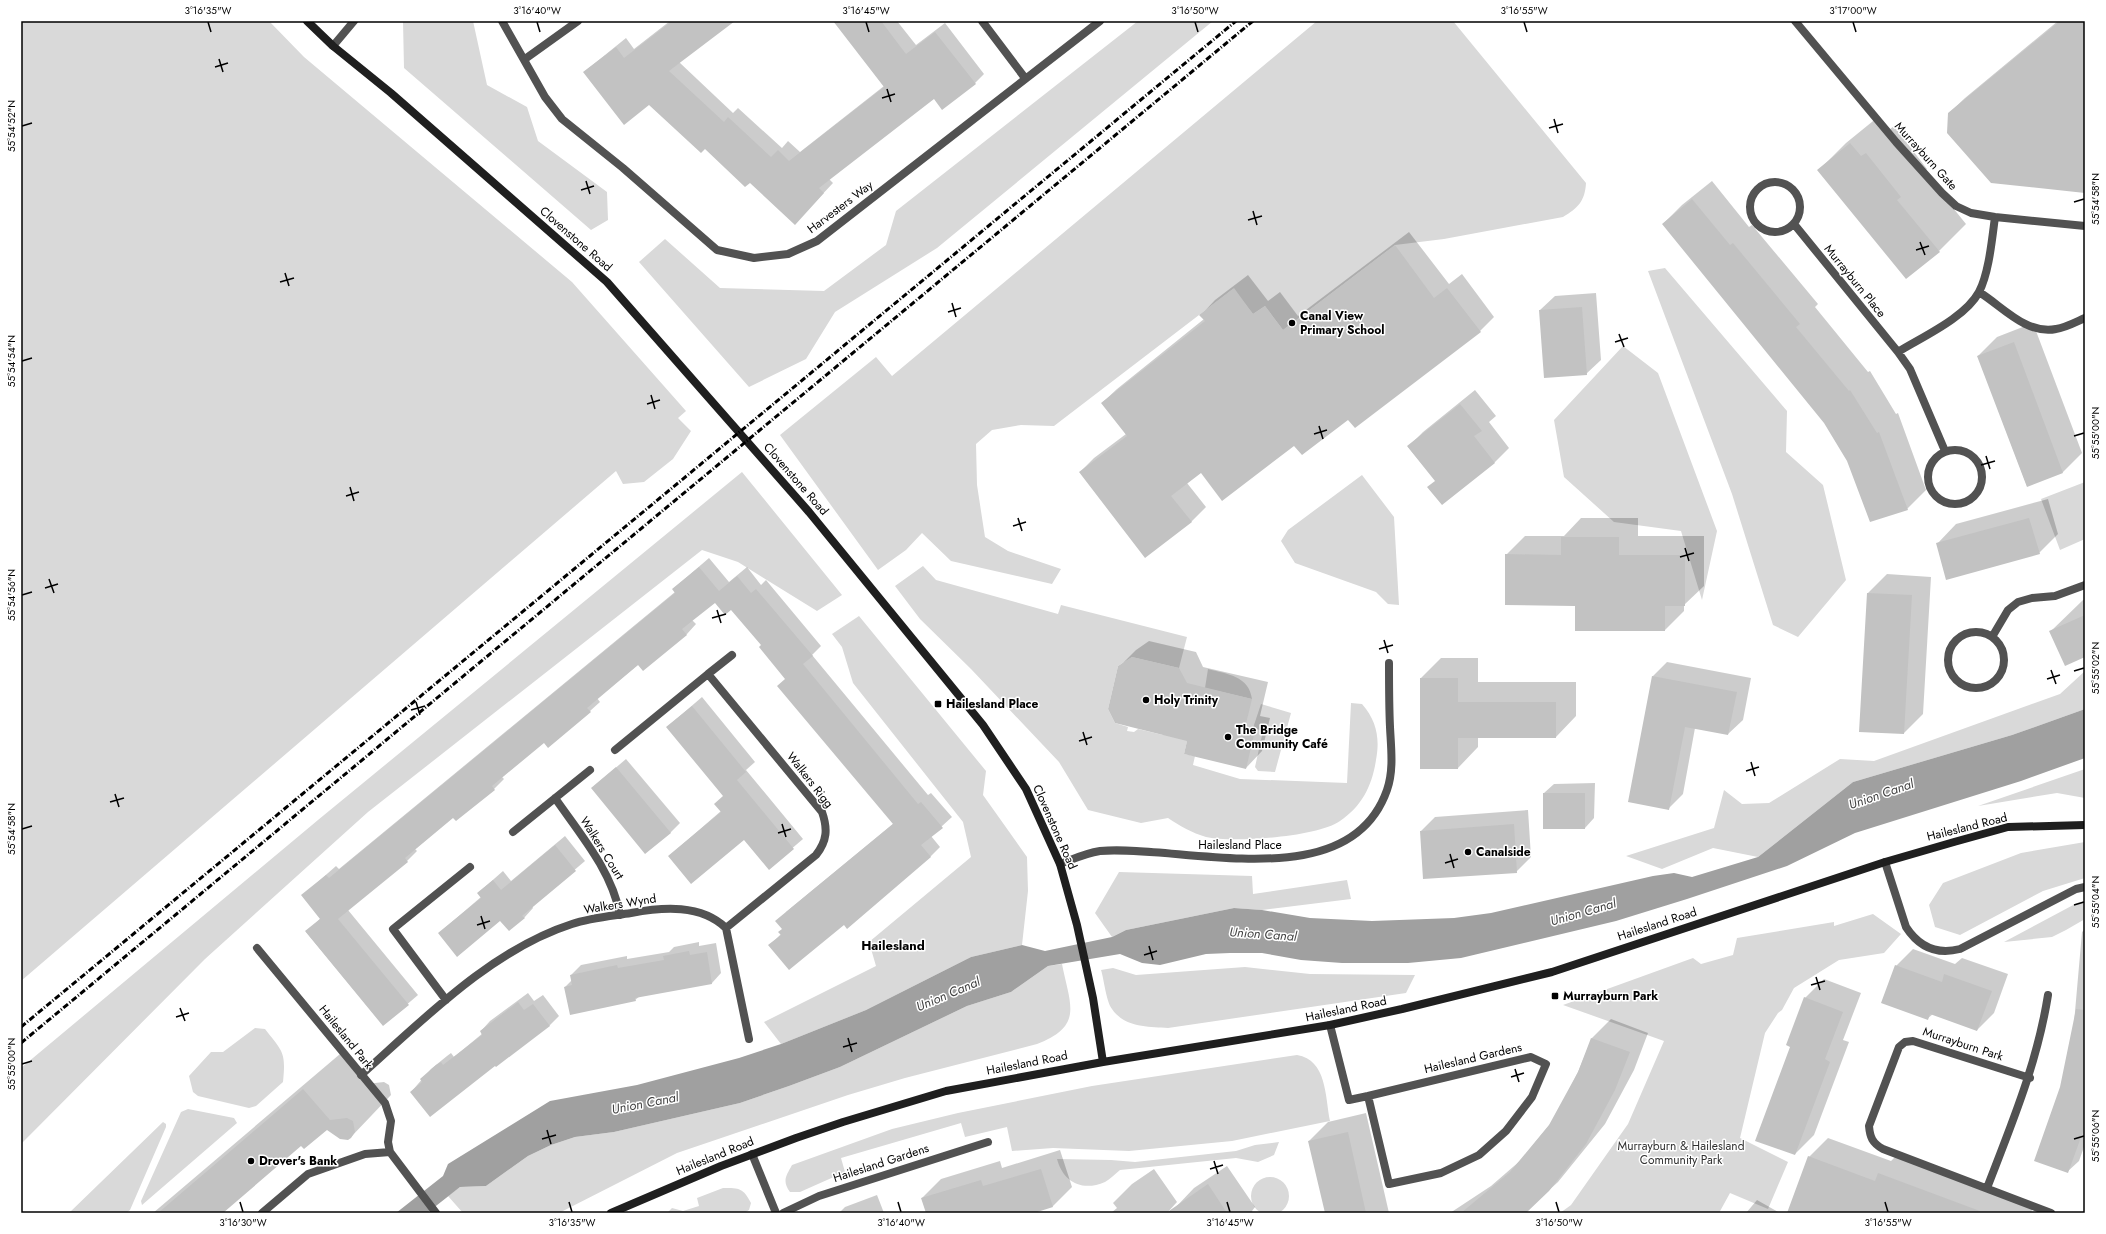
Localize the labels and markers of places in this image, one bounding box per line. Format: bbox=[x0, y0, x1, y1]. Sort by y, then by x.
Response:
place label: Canal View Primary School bbox=[1300, 307, 1385, 339]
marker: Canal View Primary School bbox=[1287, 318, 1297, 328]
place label: Holy Trinity bbox=[1154, 691, 1219, 709]
place label: Hailesland Place bbox=[946, 695, 1039, 713]
marker: Holy Trinity bbox=[1141, 695, 1151, 705]
marker: Hailesland Place bbox=[933, 699, 943, 709]
place label: The Bridge Community Café bbox=[1236, 721, 1328, 753]
marker: The Bridge Community Café bbox=[1223, 732, 1233, 742]
place label: Canalside bbox=[1476, 843, 1531, 861]
marker: Canalside bbox=[1463, 847, 1473, 857]
place label: Murrayburn Park bbox=[1563, 987, 1658, 1005]
marker: Murrayburn Park bbox=[1550, 991, 1560, 1001]
place label: Drover's Bank bbox=[259, 1152, 337, 1170]
marker: Drover's Bank bbox=[246, 1156, 256, 1166]

